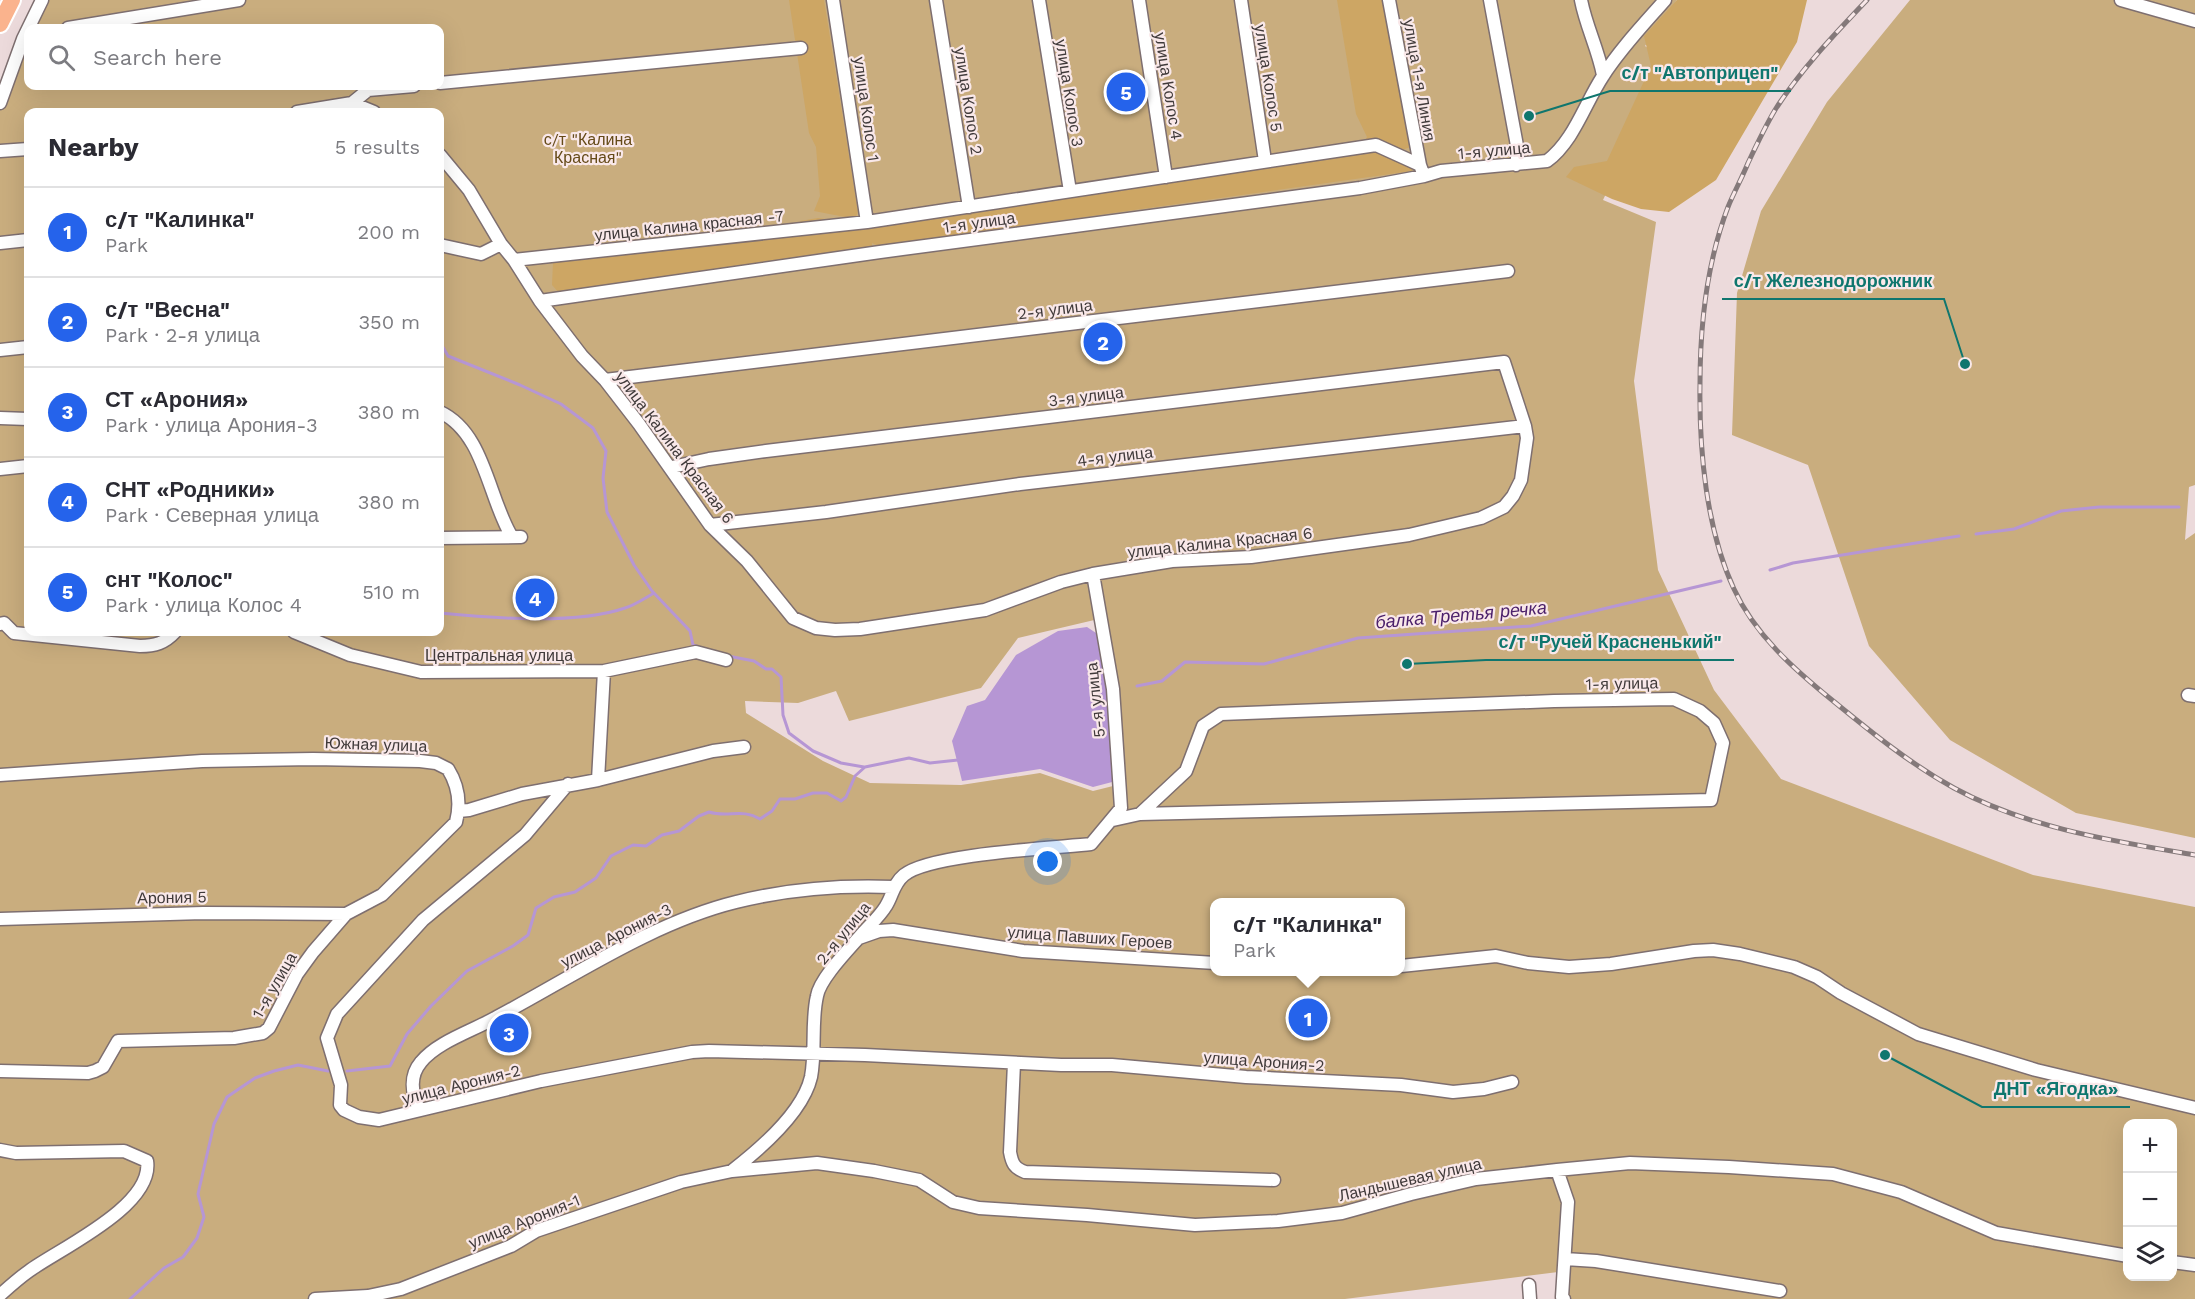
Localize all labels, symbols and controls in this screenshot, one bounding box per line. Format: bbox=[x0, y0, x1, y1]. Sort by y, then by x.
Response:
street label: улица 1-я Линия bbox=[1399, 18, 1440, 143]
street label: улица Колос 5 bbox=[1251, 23, 1286, 133]
search box bbox=[24, 24, 444, 90]
street label: улица Колос 4 bbox=[1151, 31, 1186, 142]
street label: улица Колос 3 bbox=[1052, 38, 1087, 148]
icon: search bbox=[45, 41, 78, 74]
text: Search here bbox=[93, 45, 222, 70]
street label: улица Колос 2 bbox=[951, 46, 986, 156]
callout: с/т "Автоприцеп" bbox=[1610, 55, 1791, 91]
street label: улица Колос 1 bbox=[850, 56, 883, 162]
text: с/т "Автоприцеп" bbox=[1622, 62, 1778, 83]
pin: 5 bbox=[1106, 70, 1146, 115]
park label: с/т "Калина Красная" bbox=[544, 130, 632, 167]
text: Nearby bbox=[48, 132, 139, 162]
text: 5 results bbox=[335, 135, 420, 159]
street label: 1-я улица bbox=[1457, 138, 1531, 163]
street label: улица Калина красная -7 bbox=[594, 206, 785, 245]
text: с/т "Калинка" bbox=[105, 207, 254, 232]
street label: 1-я улица bbox=[942, 208, 1016, 237]
text: 1 bbox=[63, 220, 72, 244]
text: 200 m bbox=[358, 220, 420, 244]
text: Park bbox=[105, 233, 148, 257]
callout: с/т Железнодорожник bbox=[1722, 263, 1944, 299]
text: с/т Железнодорожник bbox=[1734, 270, 1933, 291]
street label: 2-я улица bbox=[1017, 295, 1094, 324]
text: с/т "Весна" bbox=[105, 297, 230, 322]
text: 2 bbox=[62, 310, 73, 334]
text: 350 m bbox=[358, 310, 420, 334]
pin: 2 bbox=[1084, 320, 1122, 364]
text: Park · 2-я улица bbox=[105, 323, 260, 347]
street label: улица Калина Красная 6 bbox=[611, 367, 738, 527]
street label: 3-я улица bbox=[1047, 382, 1125, 411]
text: СТ «Арония» bbox=[105, 387, 248, 412]
text: 3 bbox=[62, 400, 73, 424]
text: 380 m bbox=[358, 400, 420, 424]
text: Park · улица Арония-3 bbox=[105, 413, 318, 437]
street label: 4-я улица bbox=[1076, 442, 1154, 471]
text: СНТ «Родники» bbox=[105, 477, 275, 502]
text: 4 bbox=[61, 490, 74, 514]
text: 380 m bbox=[358, 490, 420, 514]
text: Park · Северная улица bbox=[105, 503, 319, 527]
street label: улица Калина Красная 6 bbox=[1127, 523, 1313, 562]
text: снт "Колос" bbox=[105, 567, 233, 592]
pin: 4 bbox=[516, 576, 554, 620]
text: 5 bbox=[62, 580, 73, 604]
text: 510 m bbox=[362, 580, 420, 604]
text: Park · улица Колос 4 bbox=[105, 593, 302, 617]
water label: балка Третья речка bbox=[1374, 597, 1547, 632]
callout: с/т "Ручей Красненький" bbox=[1486, 624, 1734, 660]
text: с/т "Ручей Красненький" bbox=[1498, 631, 1722, 652]
street label: Центральная улица bbox=[425, 646, 573, 665]
street label: 5-я улица bbox=[1082, 661, 1109, 739]
street label: 1-я улица bbox=[1586, 673, 1659, 694]
street label: Южная улица bbox=[324, 733, 428, 756]
your location bbox=[1033, 847, 1062, 876]
street label: Арония 5 bbox=[137, 887, 207, 908]
street label: 2-я улица bbox=[812, 898, 875, 969]
popup bbox=[1210, 898, 1405, 976]
street label: улица Арония-3 bbox=[558, 899, 675, 972]
text: с/т "Калинка" bbox=[1233, 912, 1382, 937]
street label: улица Павших Героев bbox=[1007, 922, 1173, 953]
text: Park bbox=[1233, 938, 1276, 962]
street label: 1-я улица bbox=[248, 949, 301, 1021]
pin: 1 bbox=[1288, 996, 1328, 1040]
pin: 3 bbox=[490, 1010, 528, 1056]
street label: улица Арония-2 bbox=[1203, 1048, 1325, 1075]
street label: улица Арония-2 bbox=[400, 1061, 522, 1108]
callout: ДНТ «Ягодка» bbox=[1982, 1071, 2130, 1107]
text: ДНТ «Ягодка» bbox=[1994, 1078, 2118, 1099]
map controls bbox=[2123, 1119, 2177, 1281]
button: + bbox=[2123, 1119, 2177, 1173]
street label: Ландышевая улица bbox=[1337, 1154, 1484, 1205]
button: − bbox=[2123, 1173, 2177, 1227]
street label: улица Арония-1 bbox=[466, 1191, 582, 1252]
button: layers bbox=[2123, 1227, 2177, 1281]

